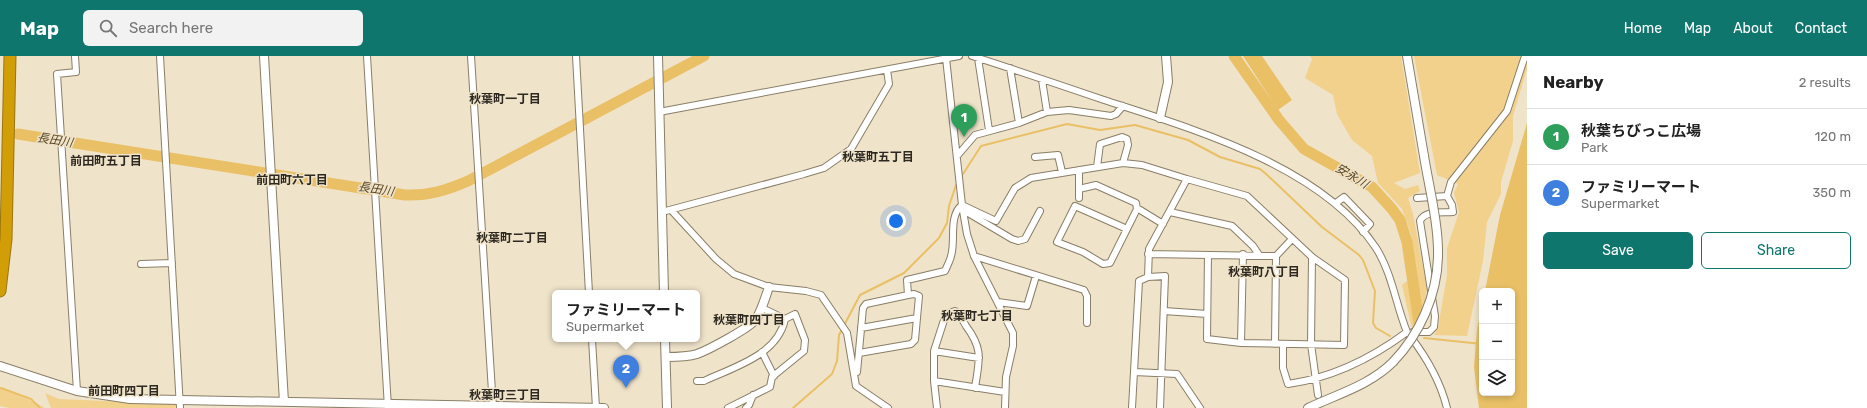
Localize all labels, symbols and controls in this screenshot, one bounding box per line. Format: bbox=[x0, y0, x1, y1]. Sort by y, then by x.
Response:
search box bbox=[83, 10, 363, 46]
text: Map bbox=[20, 17, 59, 40]
icon: search bbox=[97, 17, 119, 39]
text: Search here bbox=[129, 19, 213, 37]
text: Home bbox=[1624, 20, 1662, 37]
text: Map bbox=[1684, 20, 1711, 37]
text: About bbox=[1733, 20, 1773, 37]
text: Contact bbox=[1795, 20, 1847, 37]
text: Nearby bbox=[1543, 72, 1604, 92]
text: 2 results bbox=[1799, 75, 1851, 90]
district label: 秋葉町一丁目 bbox=[469, 92, 541, 106]
pin: 1 bbox=[951, 104, 977, 137]
text: 秋葉ちびっこ広場 bbox=[1581, 122, 1701, 140]
text: 1 bbox=[1553, 129, 1559, 144]
text: 120 m bbox=[1815, 129, 1851, 144]
water label: 長田川 bbox=[36, 130, 76, 150]
text: Park bbox=[1581, 140, 1608, 155]
district label: 秋葉町五丁目 bbox=[842, 150, 914, 164]
district label: 前田町五丁目 bbox=[70, 154, 142, 168]
water label: 安永川 bbox=[1333, 161, 1373, 192]
district label: 前田町六丁目 bbox=[256, 173, 328, 187]
text: ファミリーマート bbox=[1581, 178, 1701, 196]
water label: 長田川 bbox=[357, 179, 397, 199]
text: 2 bbox=[1552, 185, 1560, 200]
text: 350 m bbox=[1812, 185, 1851, 200]
text: Supermarket bbox=[1581, 196, 1659, 211]
your location bbox=[886, 211, 906, 231]
district label: 秋葉町二丁目 bbox=[476, 231, 548, 245]
button: Save bbox=[1543, 232, 1693, 269]
button: Share bbox=[1701, 232, 1851, 269]
district label: 秋葉町八丁目 bbox=[1228, 265, 1300, 279]
map controls bbox=[1479, 288, 1515, 396]
button: + bbox=[1479, 288, 1515, 324]
popup bbox=[552, 290, 700, 342]
text: ファミリーマート bbox=[566, 301, 686, 319]
district label: 秋葉町七丁目 bbox=[941, 309, 1013, 323]
district label: 秋葉町四丁目 bbox=[713, 313, 785, 327]
text: Supermarket bbox=[566, 319, 644, 334]
button: − bbox=[1479, 324, 1515, 360]
pin: 2 bbox=[613, 355, 639, 388]
button: layers bbox=[1479, 360, 1515, 396]
district label: 前田町四丁目 bbox=[88, 384, 160, 398]
district label: 秋葉町三丁目 bbox=[469, 388, 541, 402]

